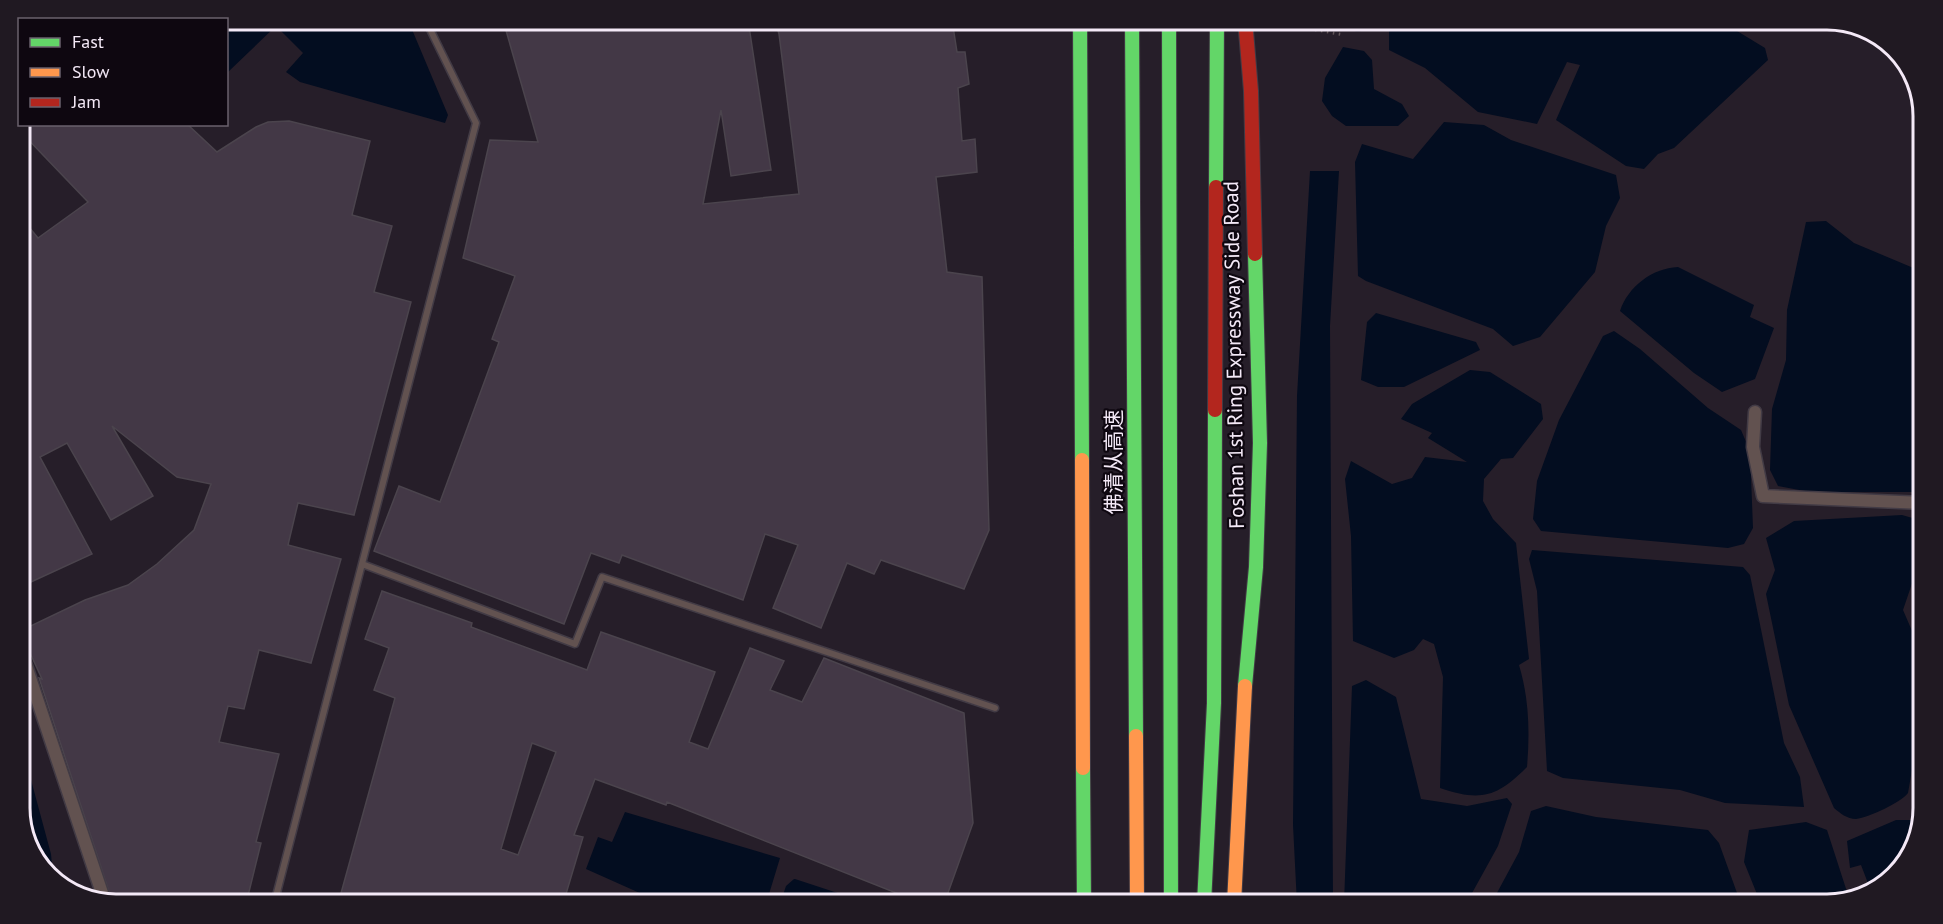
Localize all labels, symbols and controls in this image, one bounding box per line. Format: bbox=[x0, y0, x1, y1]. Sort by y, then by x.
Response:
legend bbox=[18, 18, 228, 126]
text: Fast bbox=[72, 30, 104, 53]
text: Slow bbox=[72, 60, 110, 83]
text: Jam bbox=[71, 90, 101, 113]
street label: Foshan 1st Ring Expressway Side Road bbox=[1217, 181, 1250, 529]
street label: 佛清从高速 bbox=[1100, 410, 1127, 515]

